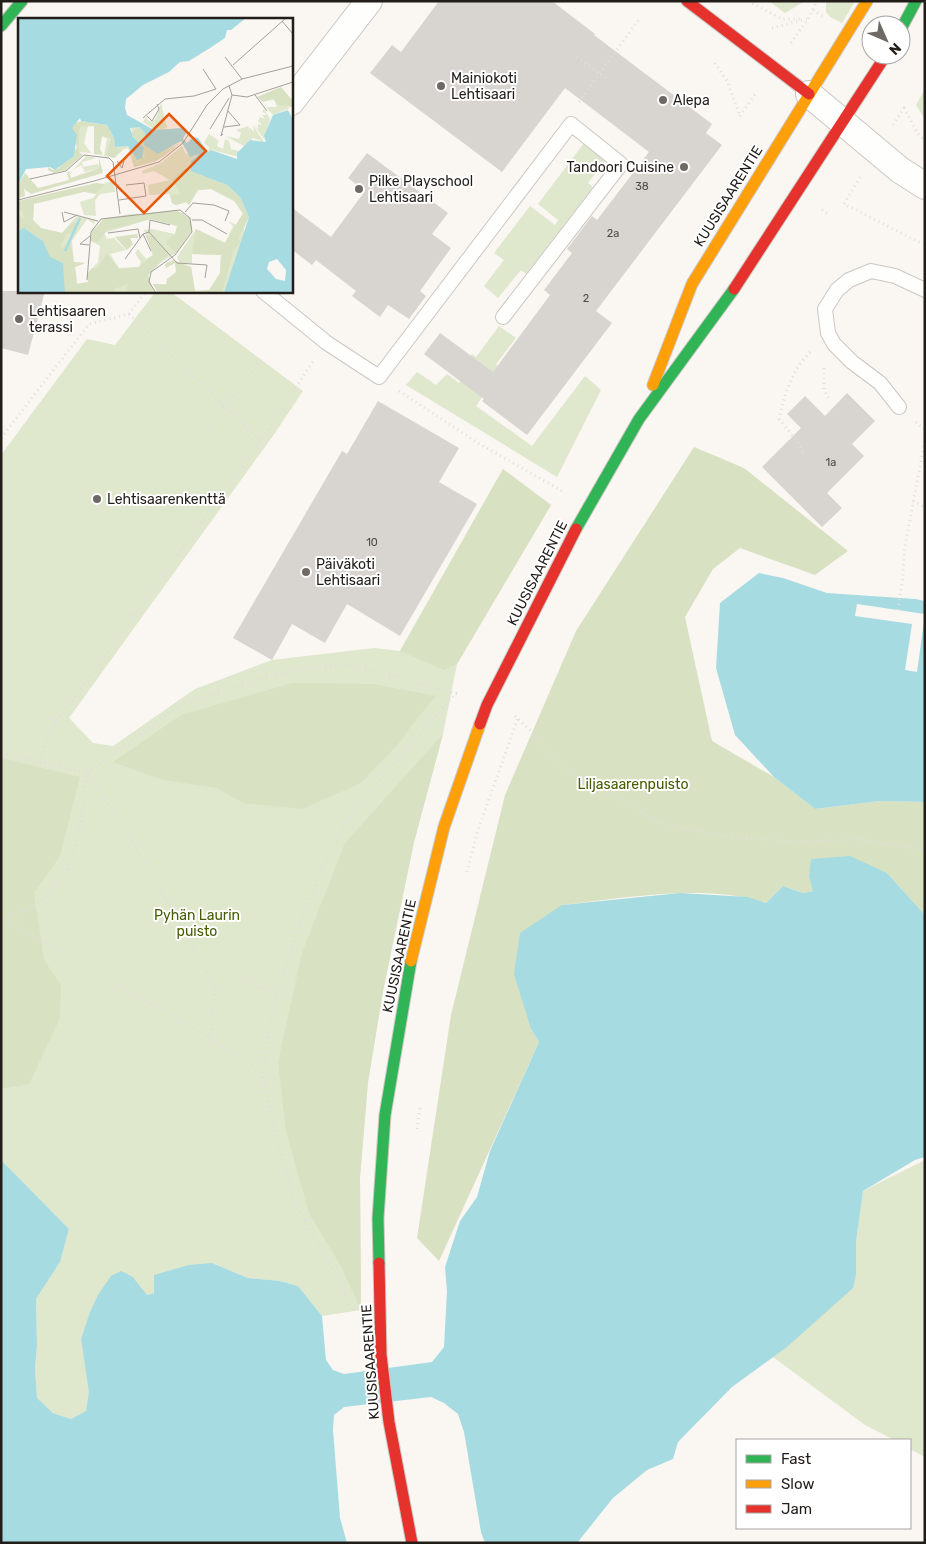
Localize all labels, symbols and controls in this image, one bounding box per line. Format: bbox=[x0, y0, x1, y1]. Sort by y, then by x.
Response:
north arrow bbox=[861, 15, 911, 65]
inset map bbox=[18, 18, 292, 292]
text: N bbox=[885, 39, 904, 58]
place label: Mainiokoti Lehtisaari bbox=[451, 70, 517, 103]
marker: Mainiokoti Lehtisaari bbox=[435, 80, 447, 92]
place label: Alepa bbox=[673, 92, 710, 109]
marker: Alepa bbox=[657, 94, 669, 106]
street label: KUUSISAARENTIE bbox=[691, 143, 766, 250]
place label: Tandoori Cuisine bbox=[566, 159, 674, 176]
marker: Tandoori Cuisine bbox=[678, 161, 690, 173]
place label: Pilke Playschool Lehtisaari bbox=[369, 173, 473, 206]
house number: 38 bbox=[635, 180, 649, 193]
marker: Pilke Playschool Lehtisaari bbox=[353, 183, 365, 195]
house number: 2a bbox=[607, 227, 619, 240]
house number: 2 bbox=[583, 292, 589, 305]
place label: Lehtisaaren terassi bbox=[29, 303, 106, 336]
marker: Lehtisaaren terassi bbox=[13, 313, 25, 325]
house number: 1a bbox=[826, 456, 836, 469]
place label: Lehtisaarenkenttä bbox=[107, 491, 226, 508]
marker: Lehtisaarenkenttä bbox=[91, 493, 103, 505]
street label: KUUSISAARENTIE bbox=[504, 518, 571, 629]
house number: 10 bbox=[366, 536, 378, 549]
place label: Päiväkoti Lehtisaari bbox=[316, 556, 380, 589]
marker: Päiväkoti Lehtisaari bbox=[300, 566, 312, 578]
park label: Liljasaarenpuisto bbox=[578, 776, 688, 793]
street label: KUUSISAARENTIE bbox=[379, 898, 420, 1014]
park label: Pyhän Laurin puisto bbox=[154, 907, 240, 940]
street label: KUUSISAARENTIE bbox=[358, 1304, 383, 1420]
legend bbox=[736, 1439, 911, 1529]
text: Fast bbox=[781, 1450, 811, 1468]
text: Slow bbox=[781, 1475, 814, 1493]
text: Jam bbox=[781, 1500, 812, 1518]

